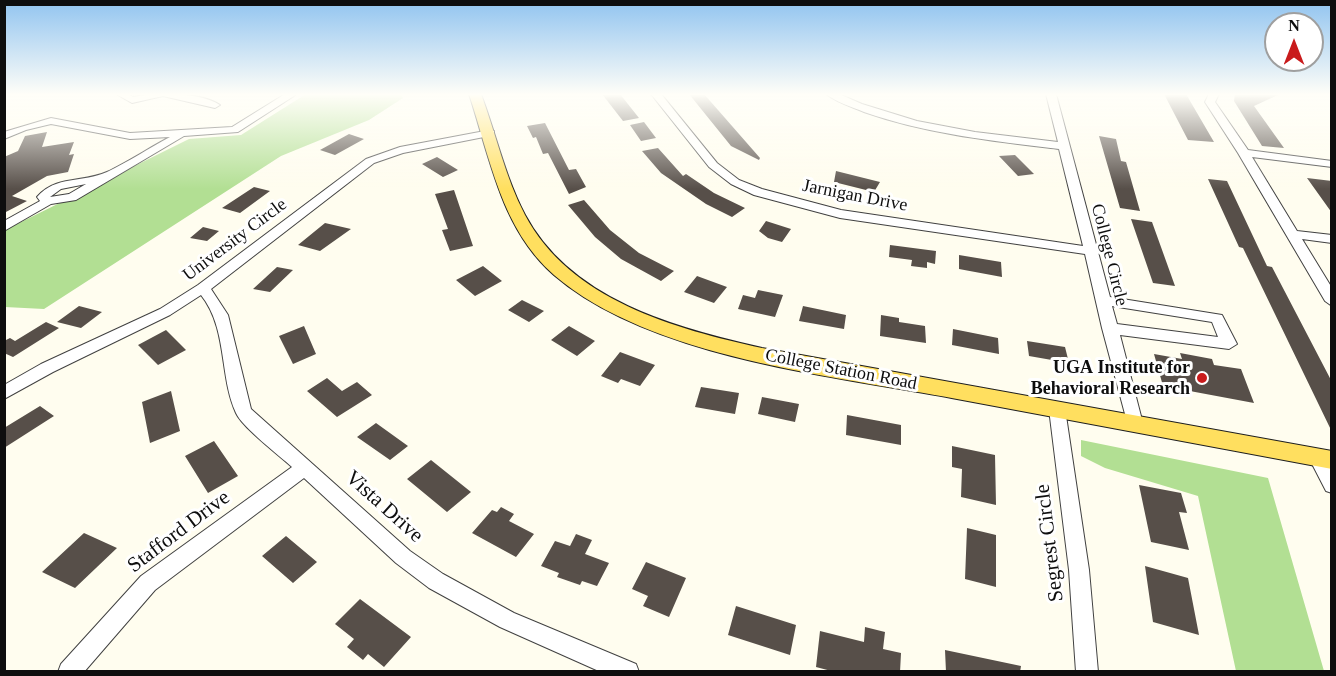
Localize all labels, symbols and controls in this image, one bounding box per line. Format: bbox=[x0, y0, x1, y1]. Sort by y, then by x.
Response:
north arrow bbox=[1264, 12, 1324, 72]
text: N bbox=[1288, 17, 1300, 34]
street label: Jarnigan Drive bbox=[801, 175, 909, 217]
street label: University Circle bbox=[179, 194, 291, 286]
street label: College Circle bbox=[1086, 202, 1132, 308]
street label: College Station Road bbox=[763, 345, 919, 395]
place label: UGA Institute for Behavioral Research bbox=[1031, 357, 1190, 400]
marker: UGA Institute for Behavioral Research bbox=[1195, 371, 1209, 385]
street label: Vista Drive bbox=[340, 465, 428, 549]
street label: Segrest Circle bbox=[1030, 483, 1070, 603]
street label: Stafford Drive bbox=[123, 485, 235, 579]

